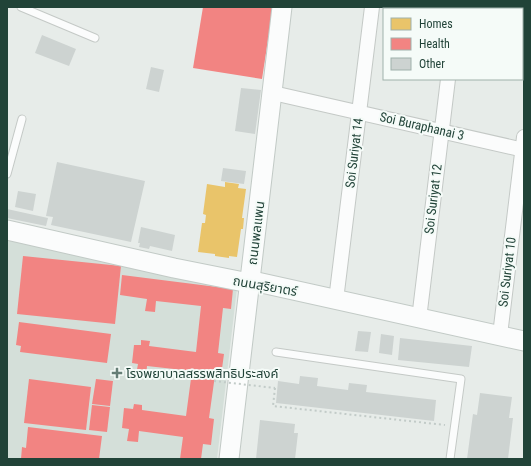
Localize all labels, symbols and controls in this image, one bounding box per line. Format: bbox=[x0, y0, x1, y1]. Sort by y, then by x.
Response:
legend bbox=[383, 8, 523, 80]
text: Homes bbox=[419, 17, 453, 31]
text: Health bbox=[419, 37, 450, 51]
text: Other bbox=[419, 57, 445, 71]
street label: Soi Buraphanai 3 bbox=[378, 109, 466, 143]
street label: Soi Suriyat 14 bbox=[342, 117, 366, 189]
street label: Soi Suriyat 12 bbox=[421, 163, 445, 235]
street label: ถนนพลแพน bbox=[245, 200, 267, 266]
street label: Soi Suriyat 10 bbox=[495, 236, 519, 308]
street label: ถนนสุริยาตร์ bbox=[232, 273, 299, 299]
place label: โรงพยาบาลสรรพสิทธิประสงค์ bbox=[126, 366, 278, 381]
marker: โรงพยาบาลสรรพสิทธิประสงค์ bbox=[111, 367, 123, 379]

